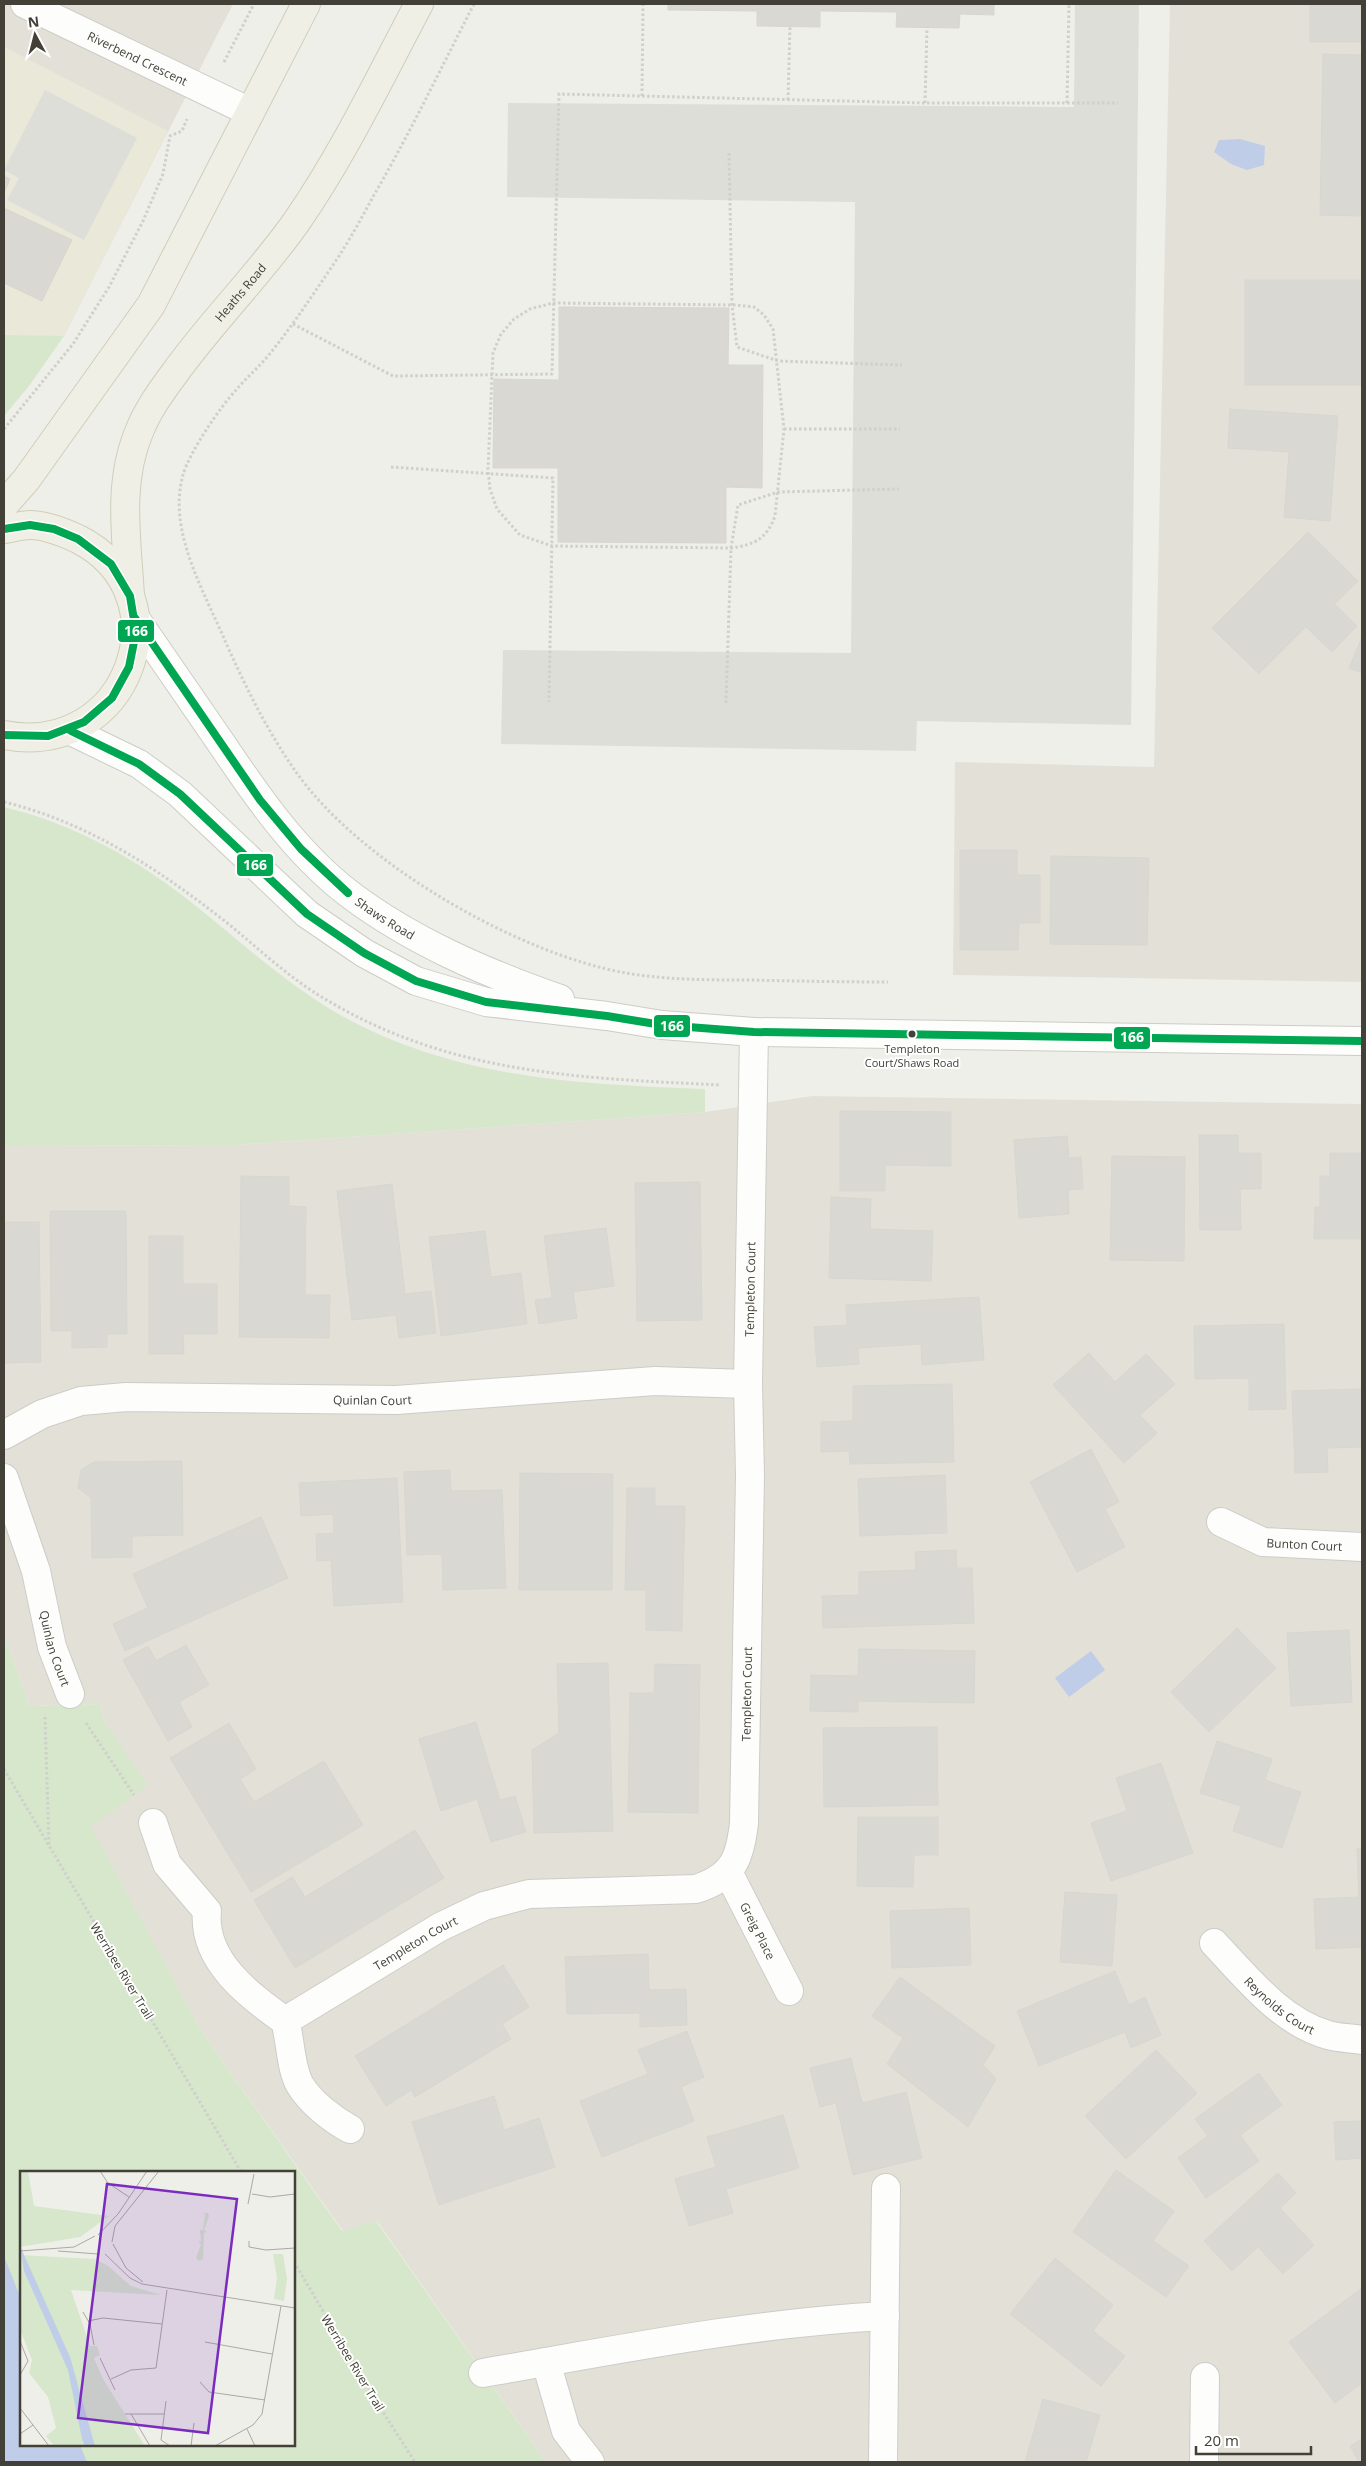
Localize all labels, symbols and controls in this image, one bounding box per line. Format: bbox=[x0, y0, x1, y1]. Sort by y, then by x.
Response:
north arrow bbox=[10, 10, 60, 60]
text: N bbox=[27, 11, 40, 32]
street label: Riverbend Crescent bbox=[85, 27, 191, 89]
street label: Heaths Road bbox=[211, 260, 270, 325]
line badge: 166 bbox=[117, 619, 155, 643]
text: 166 bbox=[124, 621, 148, 640]
line badge: 166 bbox=[236, 853, 274, 877]
text: 166 bbox=[243, 855, 267, 874]
street label: Shaws Road bbox=[352, 893, 418, 943]
line badge: 166 bbox=[653, 1014, 691, 1038]
text: 166 bbox=[660, 1016, 684, 1035]
line badge: 166 bbox=[1113, 1026, 1151, 1050]
text: 166 bbox=[1120, 1027, 1144, 1046]
marker: Templeton Court/Shaws Road bbox=[907, 1029, 917, 1039]
place label: Templeton Court/Shaws Road bbox=[865, 1041, 959, 1070]
street label: Templeton Court bbox=[740, 1242, 759, 1337]
street label: Quinlan Court bbox=[333, 1390, 412, 1409]
street label: Bunton Court bbox=[1266, 1534, 1343, 1554]
street label: Quinlan Court bbox=[36, 1609, 75, 1689]
street label: Templeton Court bbox=[737, 1646, 756, 1742]
street label: Greig Place bbox=[736, 1899, 780, 1963]
street label: Templeton Court bbox=[370, 1911, 460, 1974]
street label: Werribee River Trail bbox=[86, 1919, 158, 2023]
street label: Reynolds Court bbox=[1241, 1973, 1318, 2038]
inset map bbox=[20, 2171, 295, 2446]
street label: Werribee River Trail bbox=[317, 2311, 389, 2415]
scale bar bbox=[1196, 2424, 1311, 2456]
text: 20 m bbox=[1204, 2430, 1239, 2450]

